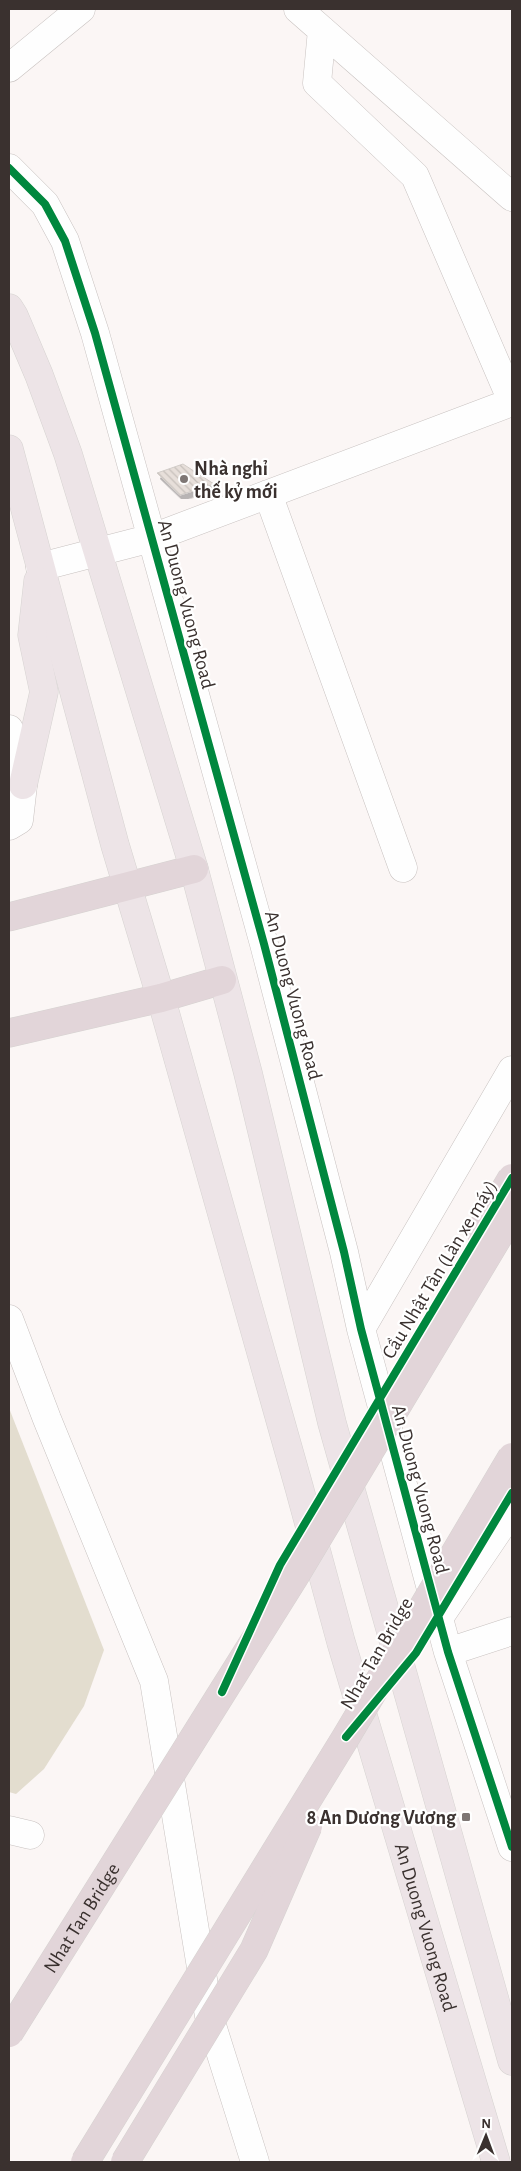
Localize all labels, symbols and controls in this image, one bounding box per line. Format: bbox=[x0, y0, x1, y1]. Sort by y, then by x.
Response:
place label: Nhà nghỉ thế kỷ mới bbox=[194, 459, 278, 502]
marker: Nhà nghỉ thế kỷ mới bbox=[178, 473, 190, 485]
street label: An Duong Vuong Road bbox=[154, 517, 218, 691]
street label: An Duong Vuong Road bbox=[261, 908, 325, 1082]
street label: Cầu Nhật Tân (Làn xe máy) bbox=[379, 1177, 501, 1362]
street label: An Duong Vuong Road bbox=[388, 1402, 452, 1576]
street label: Nhat Tan Bridge bbox=[337, 1594, 417, 1713]
place label: 8 An Dương Vương bbox=[307, 1808, 457, 1828]
marker: 8 An Dương Vương bbox=[460, 1811, 472, 1823]
street label: An Duong Vuong Road bbox=[391, 1841, 460, 2014]
street label: Nhat Tan Bridge bbox=[40, 1860, 124, 1977]
north arrow bbox=[461, 2111, 511, 2161]
text: N bbox=[481, 2117, 491, 2131]

